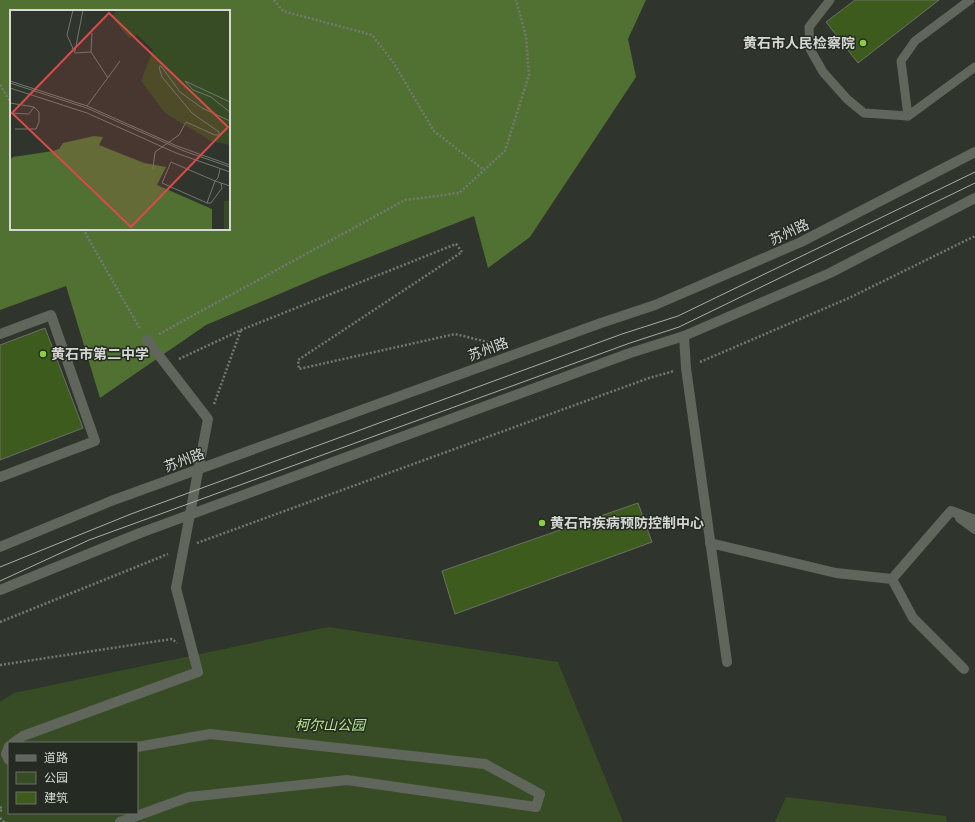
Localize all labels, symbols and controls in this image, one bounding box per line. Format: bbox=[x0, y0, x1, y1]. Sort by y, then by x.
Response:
inset map bbox=[10, 10, 230, 230]
place label: 黄石市人民检察院 bbox=[743, 35, 855, 51]
marker: 黄石市人民检察院 bbox=[858, 38, 868, 48]
street label: 苏州路 bbox=[767, 216, 811, 248]
street label: 苏州路 bbox=[466, 334, 510, 364]
place label: 黄石市第二中学 bbox=[51, 346, 149, 362]
marker: 黄石市第二中学 bbox=[38, 349, 48, 359]
street label: 苏州路 bbox=[162, 445, 206, 475]
place label: 黄石市疾病预防控制中心 bbox=[550, 515, 704, 531]
marker: 黄石市疾病预防控制中心 bbox=[537, 518, 547, 528]
park label: 柯尔山公园 bbox=[295, 717, 367, 733]
legend bbox=[8, 742, 138, 814]
text: 道路 bbox=[44, 751, 68, 765]
text: 公园 bbox=[44, 771, 68, 785]
text: 建筑 bbox=[44, 791, 68, 805]

